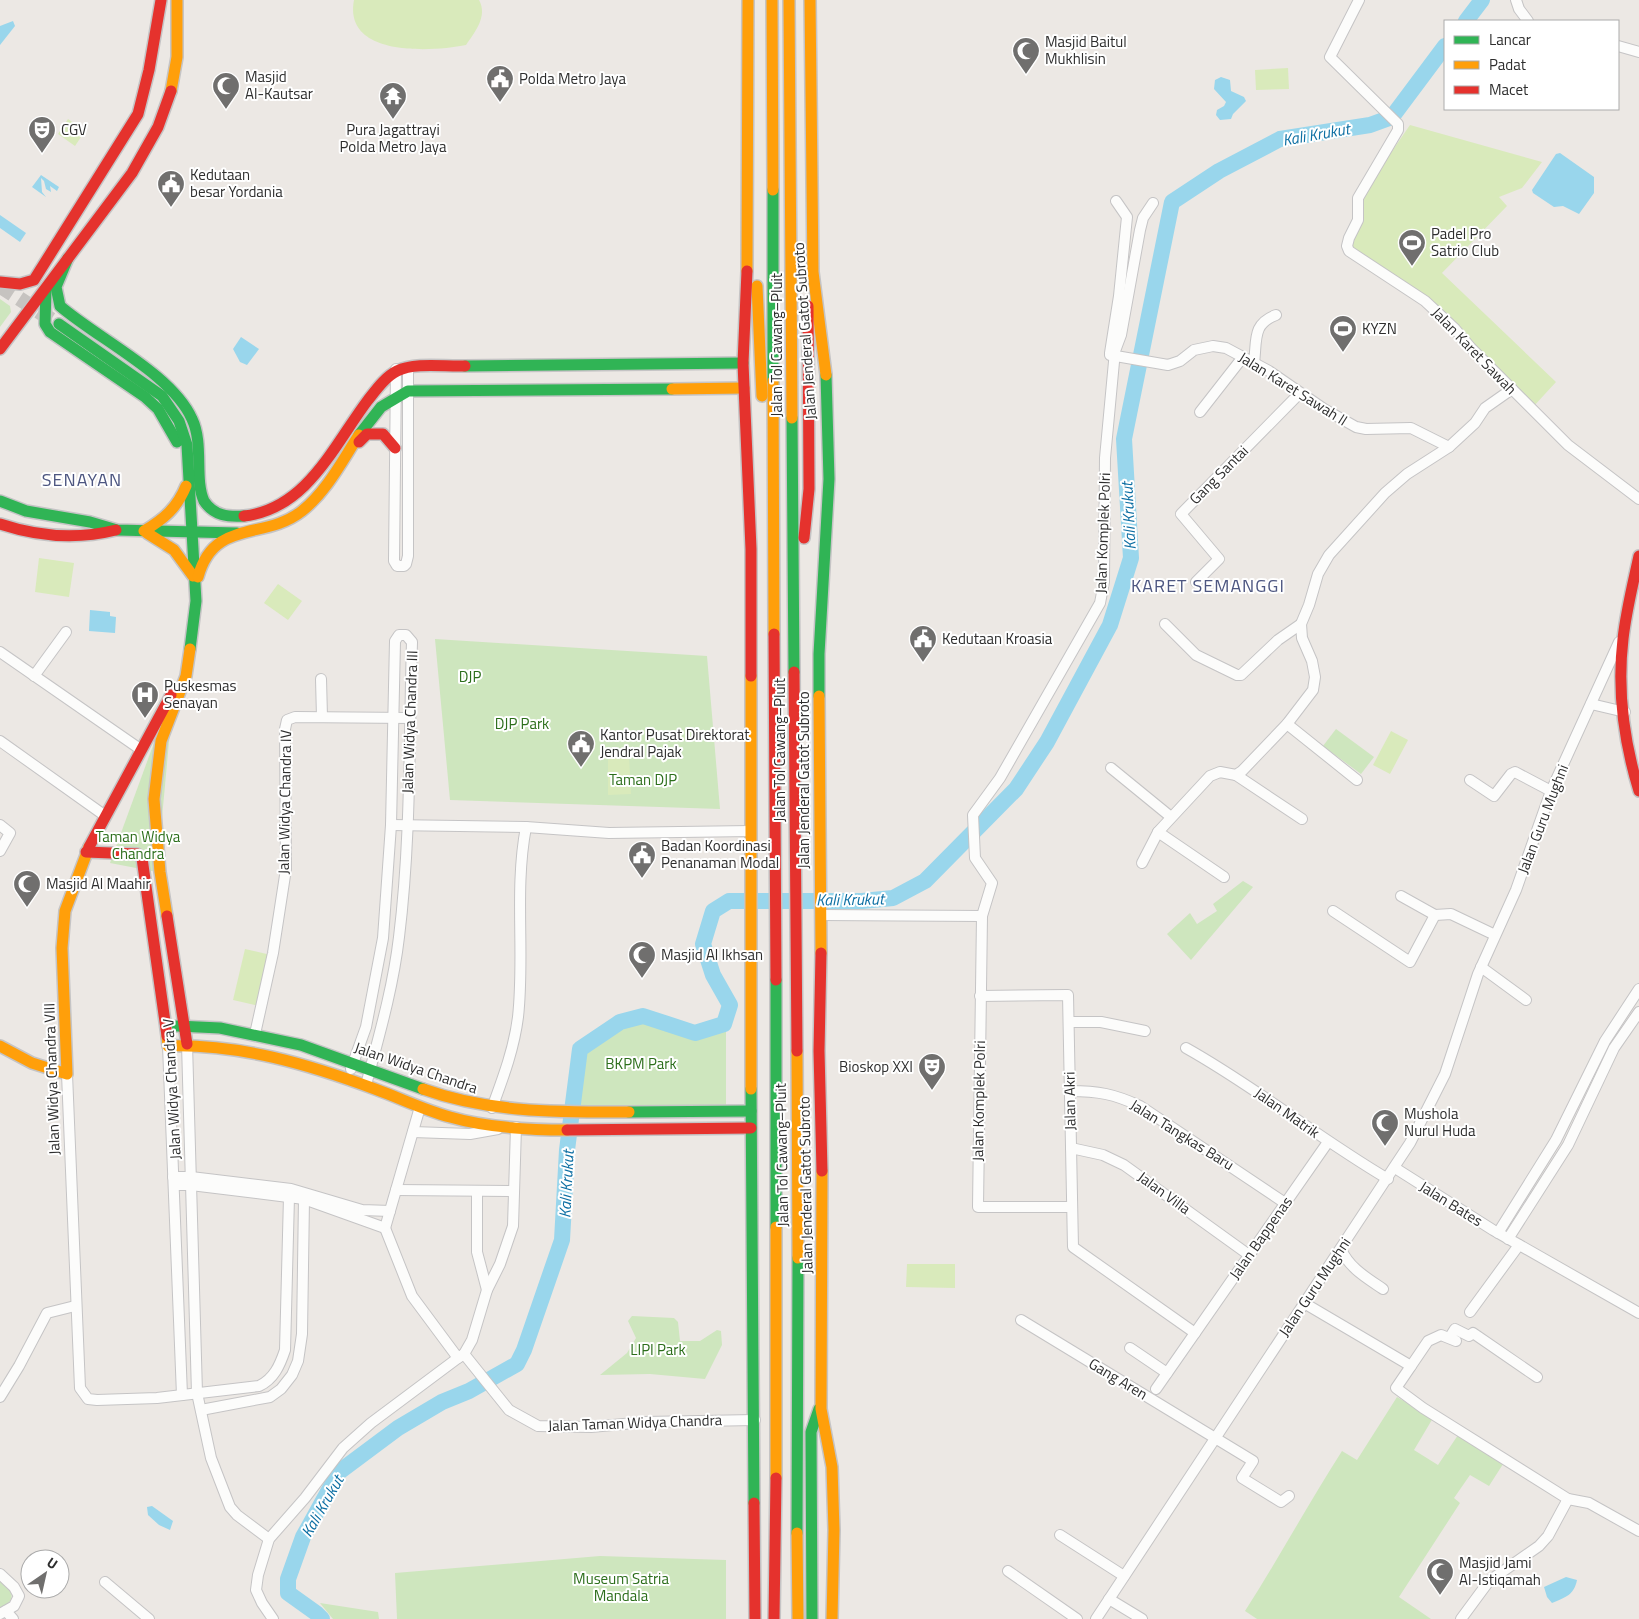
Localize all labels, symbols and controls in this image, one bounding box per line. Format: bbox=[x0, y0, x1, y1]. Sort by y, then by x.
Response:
legend bbox=[1444, 20, 1619, 110]
text: Lancar bbox=[1489, 28, 1531, 51]
place label: Masjid Baitul Mukhlisin bbox=[1045, 30, 1127, 70]
mosque icon: Masjid Baitul Mukhlisin bbox=[1011, 36, 1041, 75]
text: Padat bbox=[1489, 53, 1527, 76]
public building icon: Polda Metro Jaya bbox=[485, 64, 515, 103]
place label: Masjid Al-Kautsar bbox=[245, 65, 313, 105]
place label: Polda Metro Jaya bbox=[519, 67, 626, 90]
mosque icon: Masjid Al-Kautsar bbox=[211, 71, 241, 110]
text: Macet bbox=[1489, 78, 1529, 101]
temple icon: Pura Jagattrayi Polda Metro Jaya bbox=[378, 81, 408, 120]
theatre icon: CGV bbox=[27, 115, 57, 154]
water label: Kali Krukut bbox=[1281, 116, 1353, 152]
place label: CGV bbox=[61, 118, 87, 141]
place label: Pura Jagattrayi Polda Metro Jaya bbox=[340, 118, 447, 158]
place label: Kedutaan besar Yordania bbox=[190, 163, 283, 203]
public building icon: Kedutaan besar Yordania bbox=[156, 169, 186, 208]
place label: Padel Pro Satrio Club bbox=[1431, 222, 1499, 262]
sports icon: Padel Pro Satrio Club bbox=[1397, 228, 1427, 267]
street label: Jalan Jenderal Gatot Subroto bbox=[787, 242, 822, 420]
street label: Jalan Tol Cawang–Pluit bbox=[765, 272, 788, 417]
street label: Jalan Karet Sawah bbox=[1427, 302, 1522, 400]
sports icon: KYZN bbox=[1328, 314, 1358, 353]
place label: KYZN bbox=[1362, 317, 1397, 340]
street label: Jalan Karet Sawah II bbox=[1234, 346, 1352, 431]
street label: Gang Santai bbox=[1184, 440, 1253, 509]
district label: SENAYAN bbox=[42, 466, 122, 493]
street label: Jalan Komplek Polri bbox=[1089, 472, 1116, 594]
water label: Kali Krukut bbox=[1114, 480, 1142, 550]
district label: KARET SEMANGGI bbox=[1131, 572, 1285, 599]
public building icon: Kedutaan Kroasia bbox=[908, 624, 938, 663]
place label: Kedutaan Kroasia bbox=[942, 627, 1053, 650]
street label: Jalan Widya Chandra III bbox=[396, 650, 423, 794]
park label: DJP bbox=[459, 665, 481, 688]
place label: Puskesmas Senayan bbox=[164, 674, 236, 714]
street label: Jalan Tol Cawang–Pluit bbox=[768, 677, 791, 822]
hospital icon: Puskesmas Senayan bbox=[130, 680, 160, 719]
street label: Jalan Jenderal Gatot Subroto bbox=[792, 691, 815, 869]
park label: DJP Park bbox=[495, 712, 549, 735]
place label: Kantor Pusat Direktorat Jendral Pajak bbox=[600, 723, 750, 763]
street label: Jalan Widya Chandra IV bbox=[272, 729, 297, 875]
public building icon: Kantor Pusat Direktorat Jendral Pajak bbox=[566, 729, 596, 768]
street label: Jalan Guru Mughni bbox=[1511, 761, 1574, 877]
park label: Taman DJP bbox=[609, 768, 677, 791]
park label: Taman Widya Chandra bbox=[96, 825, 181, 865]
place label: Badan Koordinasi Penanaman Modal bbox=[661, 834, 779, 874]
public building icon: Badan Koordinasi Penanaman Modal bbox=[627, 840, 657, 879]
mosque icon: Masjid Al Maahir bbox=[12, 869, 42, 908]
place label: Masjid Al Maahir bbox=[46, 872, 151, 895]
water label: Kali Krukut bbox=[816, 886, 886, 912]
mosque icon: Masjid Al Ikhsan bbox=[627, 940, 657, 979]
place label: Masjid Al Ikhsan bbox=[661, 943, 763, 966]
street label: Jalan Widya Chandra VIII bbox=[37, 1003, 66, 1155]
street label: Jalan Widya Chandra V bbox=[156, 1018, 187, 1160]
street label: Jalan Widya Chandra bbox=[351, 1036, 481, 1100]
street label: Jalan Komplek Polri bbox=[966, 1040, 991, 1162]
park label: BKPM Park bbox=[605, 1052, 677, 1075]
theatre icon: Bioskop XXI bbox=[917, 1052, 947, 1091]
place label: Bioskop XXI bbox=[839, 1055, 913, 1078]
street label: Jalan Akri bbox=[1057, 1071, 1082, 1131]
street label: Jalan Tol Cawang–Pluit bbox=[769, 1082, 794, 1227]
street label: Jalan Matrik bbox=[1250, 1082, 1325, 1144]
street label: Jalan Tangkas Baru bbox=[1126, 1093, 1239, 1176]
street label: Jalan Jenderal Gatot Subroto bbox=[792, 1096, 819, 1274]
place label: Mushola Nurul Huda bbox=[1404, 1102, 1476, 1142]
mosque icon: Mushola Nurul Huda bbox=[1370, 1108, 1400, 1147]
water label: Kali Krukut bbox=[552, 1148, 580, 1218]
street label: Jalan Villa bbox=[1133, 1165, 1196, 1220]
street label: Jalan Bates bbox=[1415, 1175, 1487, 1232]
street label: Jalan Bappenas bbox=[1223, 1191, 1298, 1284]
street label: Jalan Guru Mughni bbox=[1273, 1232, 1356, 1341]
park label: LIPI Park bbox=[630, 1338, 686, 1361]
street label: Gang Aren bbox=[1084, 1352, 1152, 1405]
street label: Jalan Taman Widya Chandra bbox=[547, 1408, 723, 1437]
water label: Kali Krukut bbox=[295, 1469, 350, 1541]
north arrow bbox=[20, 1549, 70, 1599]
place label: Masjid Jami Al-Istiqamah bbox=[1459, 1551, 1541, 1591]
text: U bbox=[43, 1552, 62, 1574]
mosque icon: Masjid Jami Al-Istiqamah bbox=[1425, 1557, 1455, 1596]
park label: Museum Satria Mandala bbox=[573, 1567, 669, 1607]

